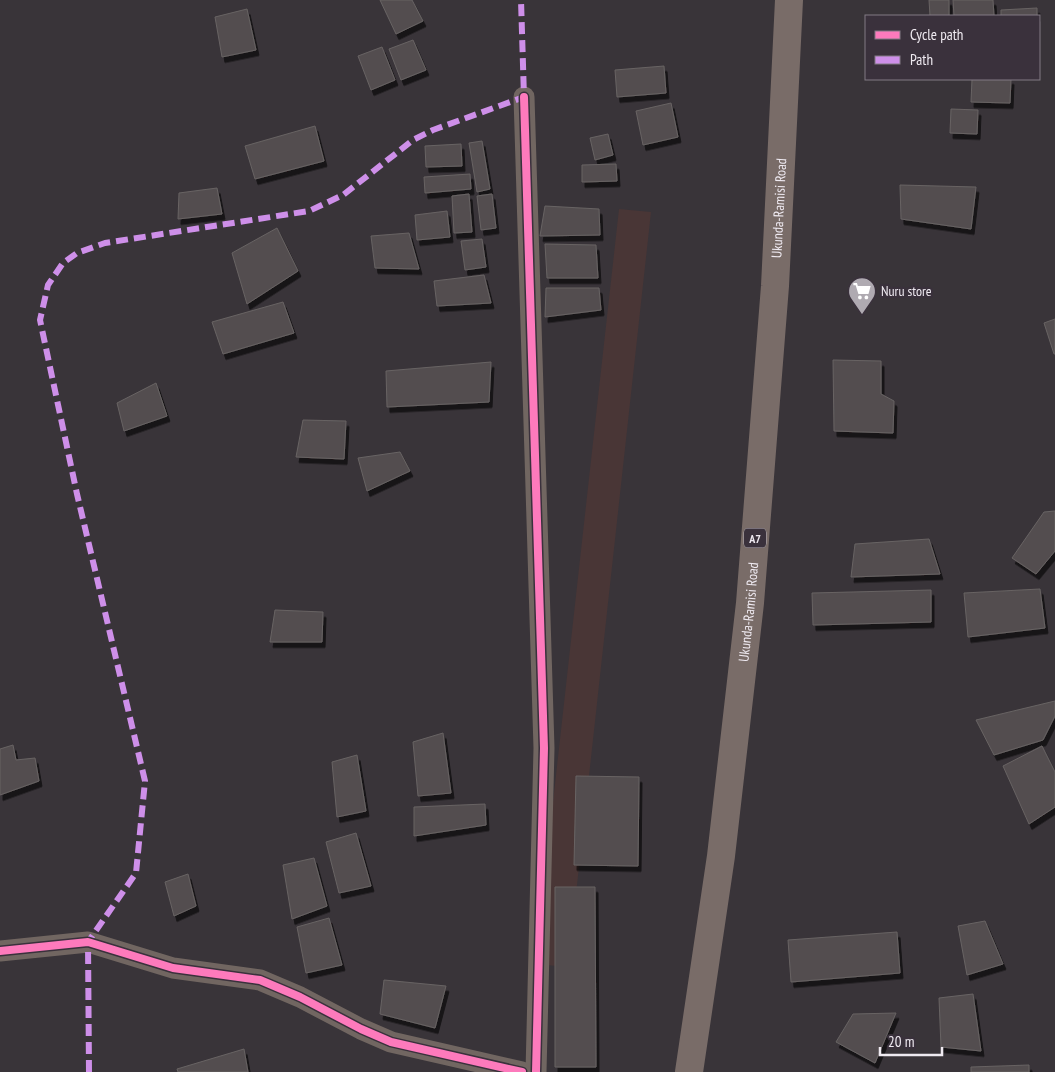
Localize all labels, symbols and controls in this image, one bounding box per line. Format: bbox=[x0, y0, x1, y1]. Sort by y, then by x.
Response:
legend bbox=[865, 15, 1040, 80]
text: Cycle path bbox=[910, 25, 963, 44]
text: Path bbox=[910, 50, 933, 69]
street label: Ukunda-Ramisi Road bbox=[767, 158, 790, 258]
supermarket icon: Nuru store bbox=[847, 276, 877, 315]
place label: Nuru store bbox=[881, 282, 932, 300]
road number: A7 bbox=[744, 528, 766, 548]
street label: Ukunda-Ramisi Road bbox=[734, 561, 762, 663]
scale bar bbox=[880, 1024, 942, 1056]
text: 20 m bbox=[888, 1032, 914, 1051]

